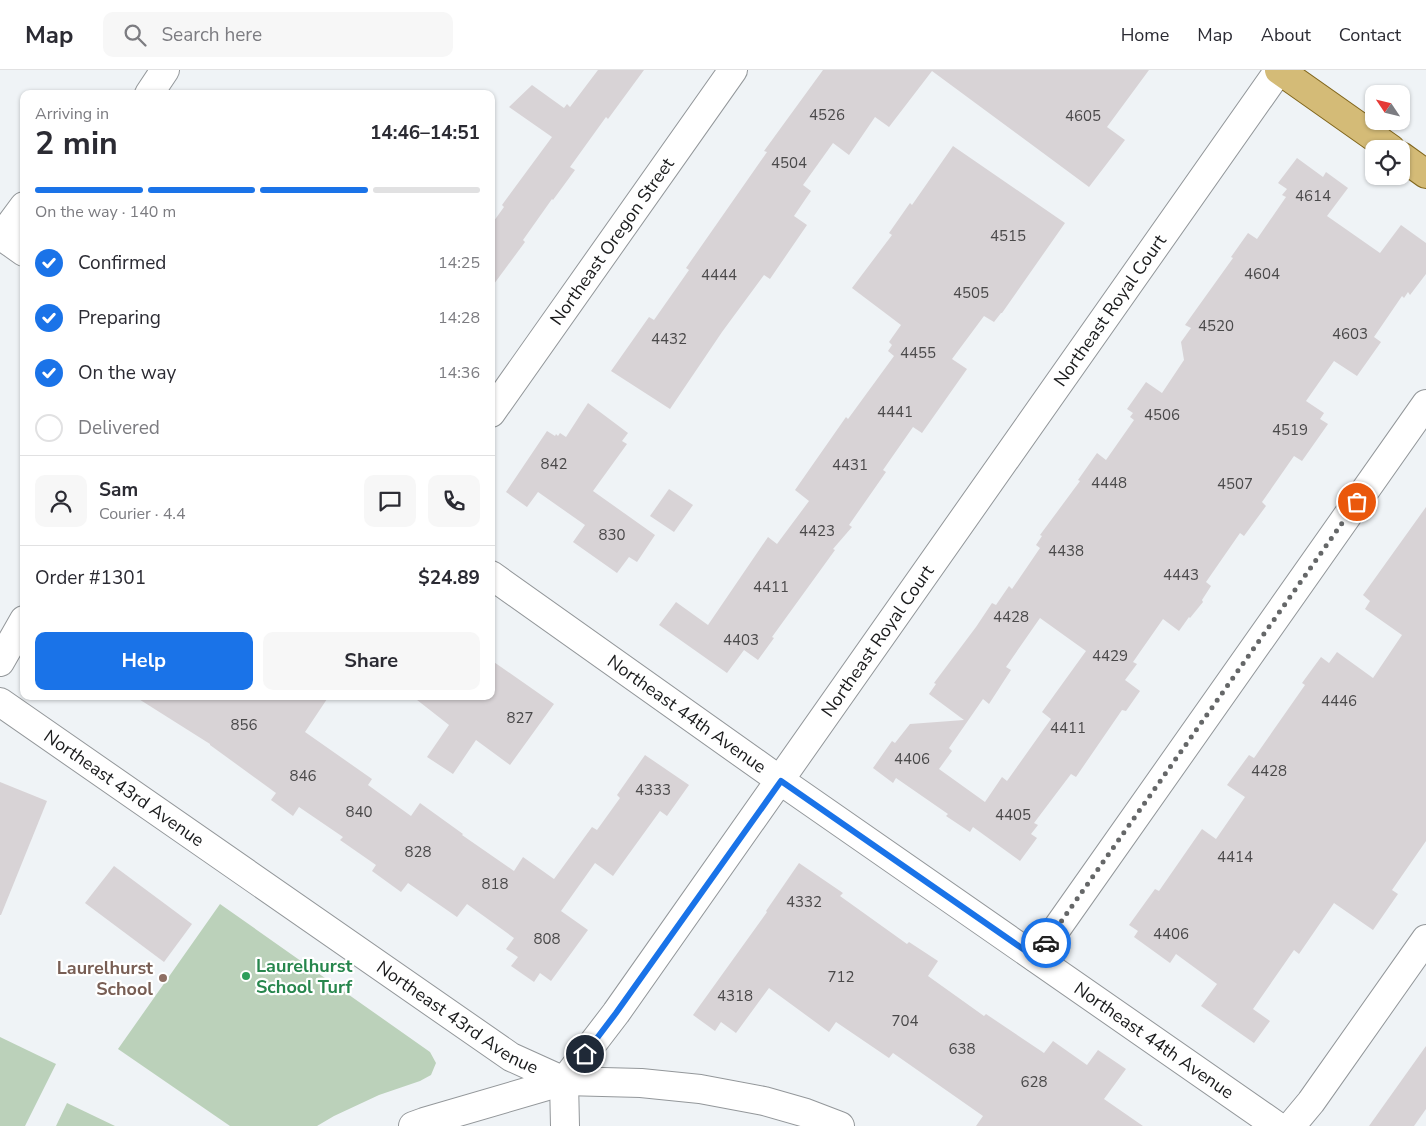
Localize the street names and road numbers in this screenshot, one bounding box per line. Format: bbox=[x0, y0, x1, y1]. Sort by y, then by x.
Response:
street label: Northeast Oregon Street bbox=[545, 152, 680, 330]
street label: Northeast Royal Court bbox=[1048, 229, 1172, 391]
street label: Northeast Royal Court bbox=[816, 560, 940, 722]
street label: Northeast 44th Avenue bbox=[602, 649, 771, 779]
street label: Northeast 43rd Avenue bbox=[39, 724, 209, 852]
street label: Northeast 43rd Avenue bbox=[372, 955, 542, 1080]
street label: Northeast 44th Avenue bbox=[1069, 976, 1239, 1104]

